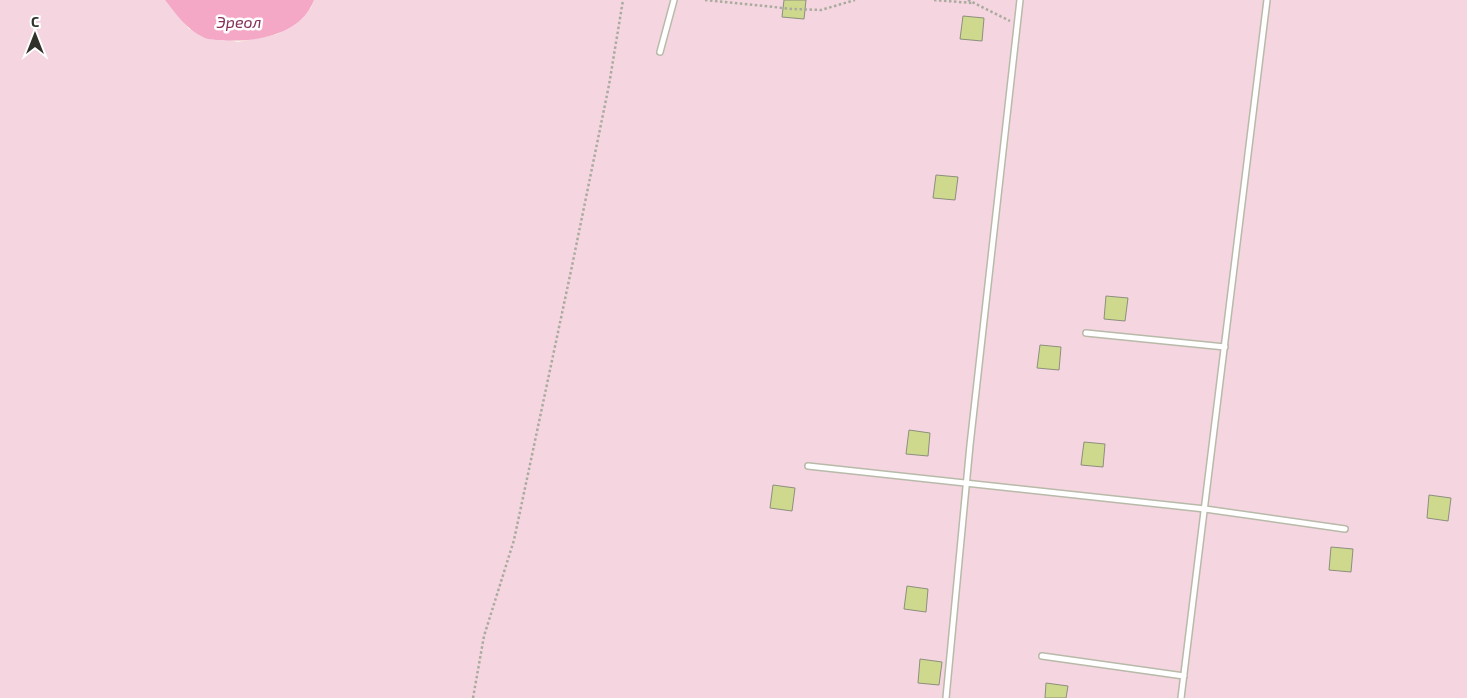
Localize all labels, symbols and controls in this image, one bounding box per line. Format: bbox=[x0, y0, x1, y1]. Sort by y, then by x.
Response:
north arrow bbox=[10, 10, 60, 60]
water label: Эреол bbox=[217, 12, 262, 31]
text: С bbox=[31, 13, 39, 30]

